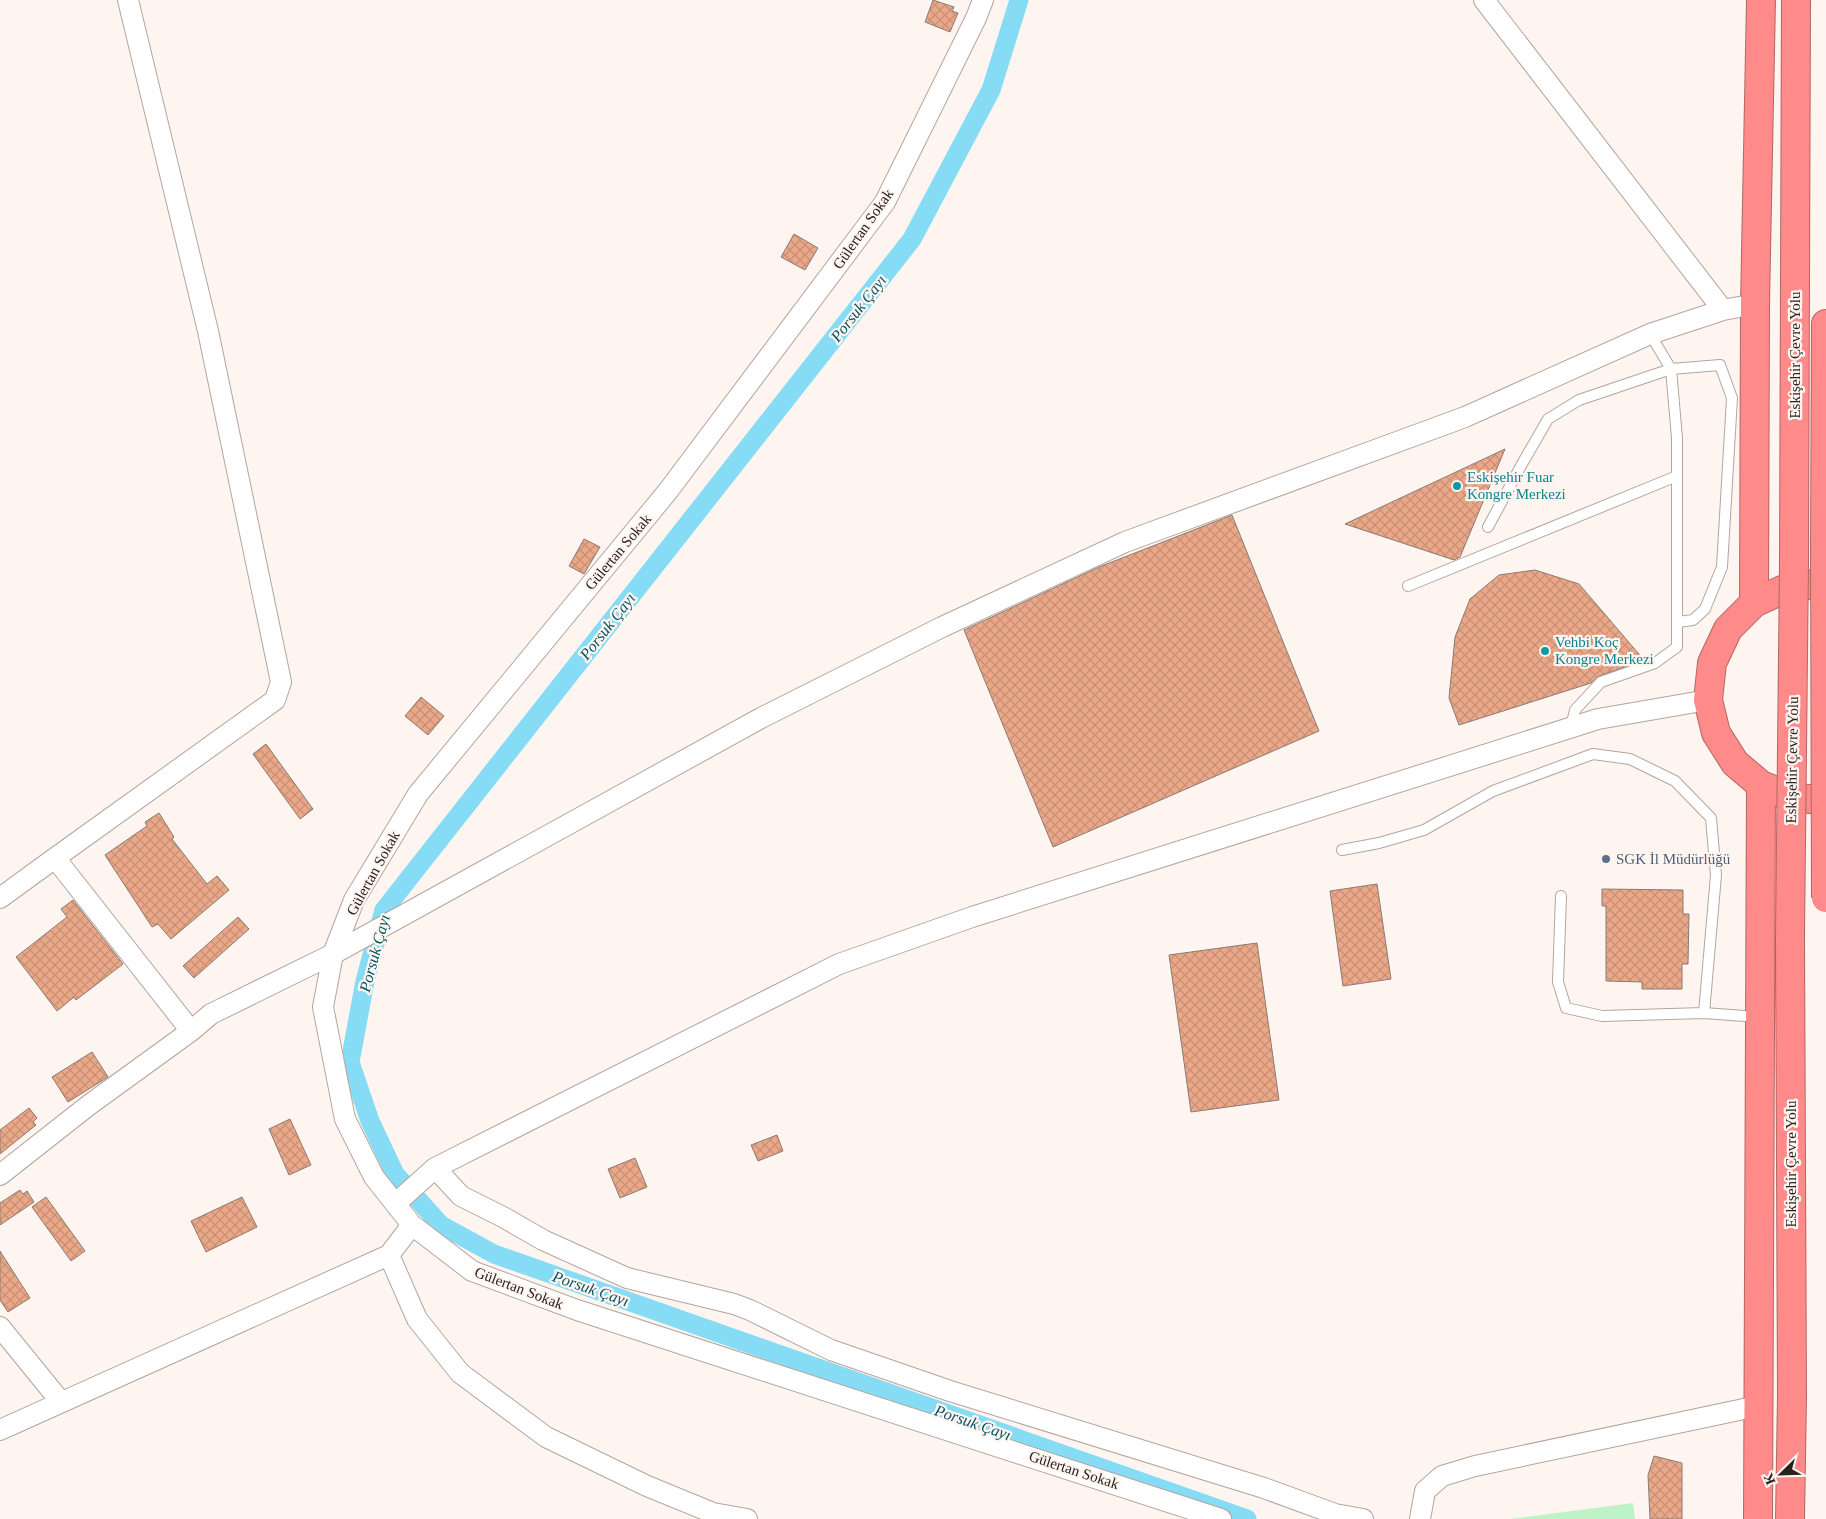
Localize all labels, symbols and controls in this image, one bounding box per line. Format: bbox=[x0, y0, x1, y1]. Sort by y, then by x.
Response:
street label: Gülertan Sokak bbox=[830, 186, 897, 272]
water label: Porsuk Çayı bbox=[827, 272, 890, 346]
street label: Eskişehir Çevre Yolu bbox=[1787, 291, 1803, 419]
place label: Eskişehir Fuar Kongre Merkezi bbox=[1467, 469, 1566, 502]
marker: Eskişehir Fuar Kongre Merkezi bbox=[1451, 480, 1463, 492]
street label: Gülertan Sokak bbox=[582, 511, 655, 593]
water label: Porsuk Çayı bbox=[576, 590, 639, 664]
place label: Vehbi Koç Kongre Merkezi bbox=[1555, 634, 1654, 667]
marker: Vehbi Koç Kongre Merkezi bbox=[1539, 645, 1551, 657]
street label: Eskişehir Çevre Yolu bbox=[1783, 696, 1801, 824]
street label: Gülertan Sokak bbox=[343, 828, 403, 918]
place label: SGK İl Müdürlüğü bbox=[1616, 851, 1731, 867]
marker: SGK İl Müdürlüğü bbox=[1600, 853, 1612, 865]
water label: Porsuk Çayı bbox=[356, 913, 394, 995]
street label: Eskişehir Çevre Yolu bbox=[1783, 1100, 1799, 1228]
street label: Gülertan Sokak bbox=[472, 1264, 566, 1312]
water label: Porsuk Çayı bbox=[549, 1267, 631, 1310]
water label: Porsuk Çayı bbox=[931, 1401, 1013, 1444]
street label: Gülertan Sokak bbox=[1027, 1448, 1122, 1492]
north arrow bbox=[1756, 1449, 1806, 1499]
text: K bbox=[1760, 1471, 1779, 1487]

